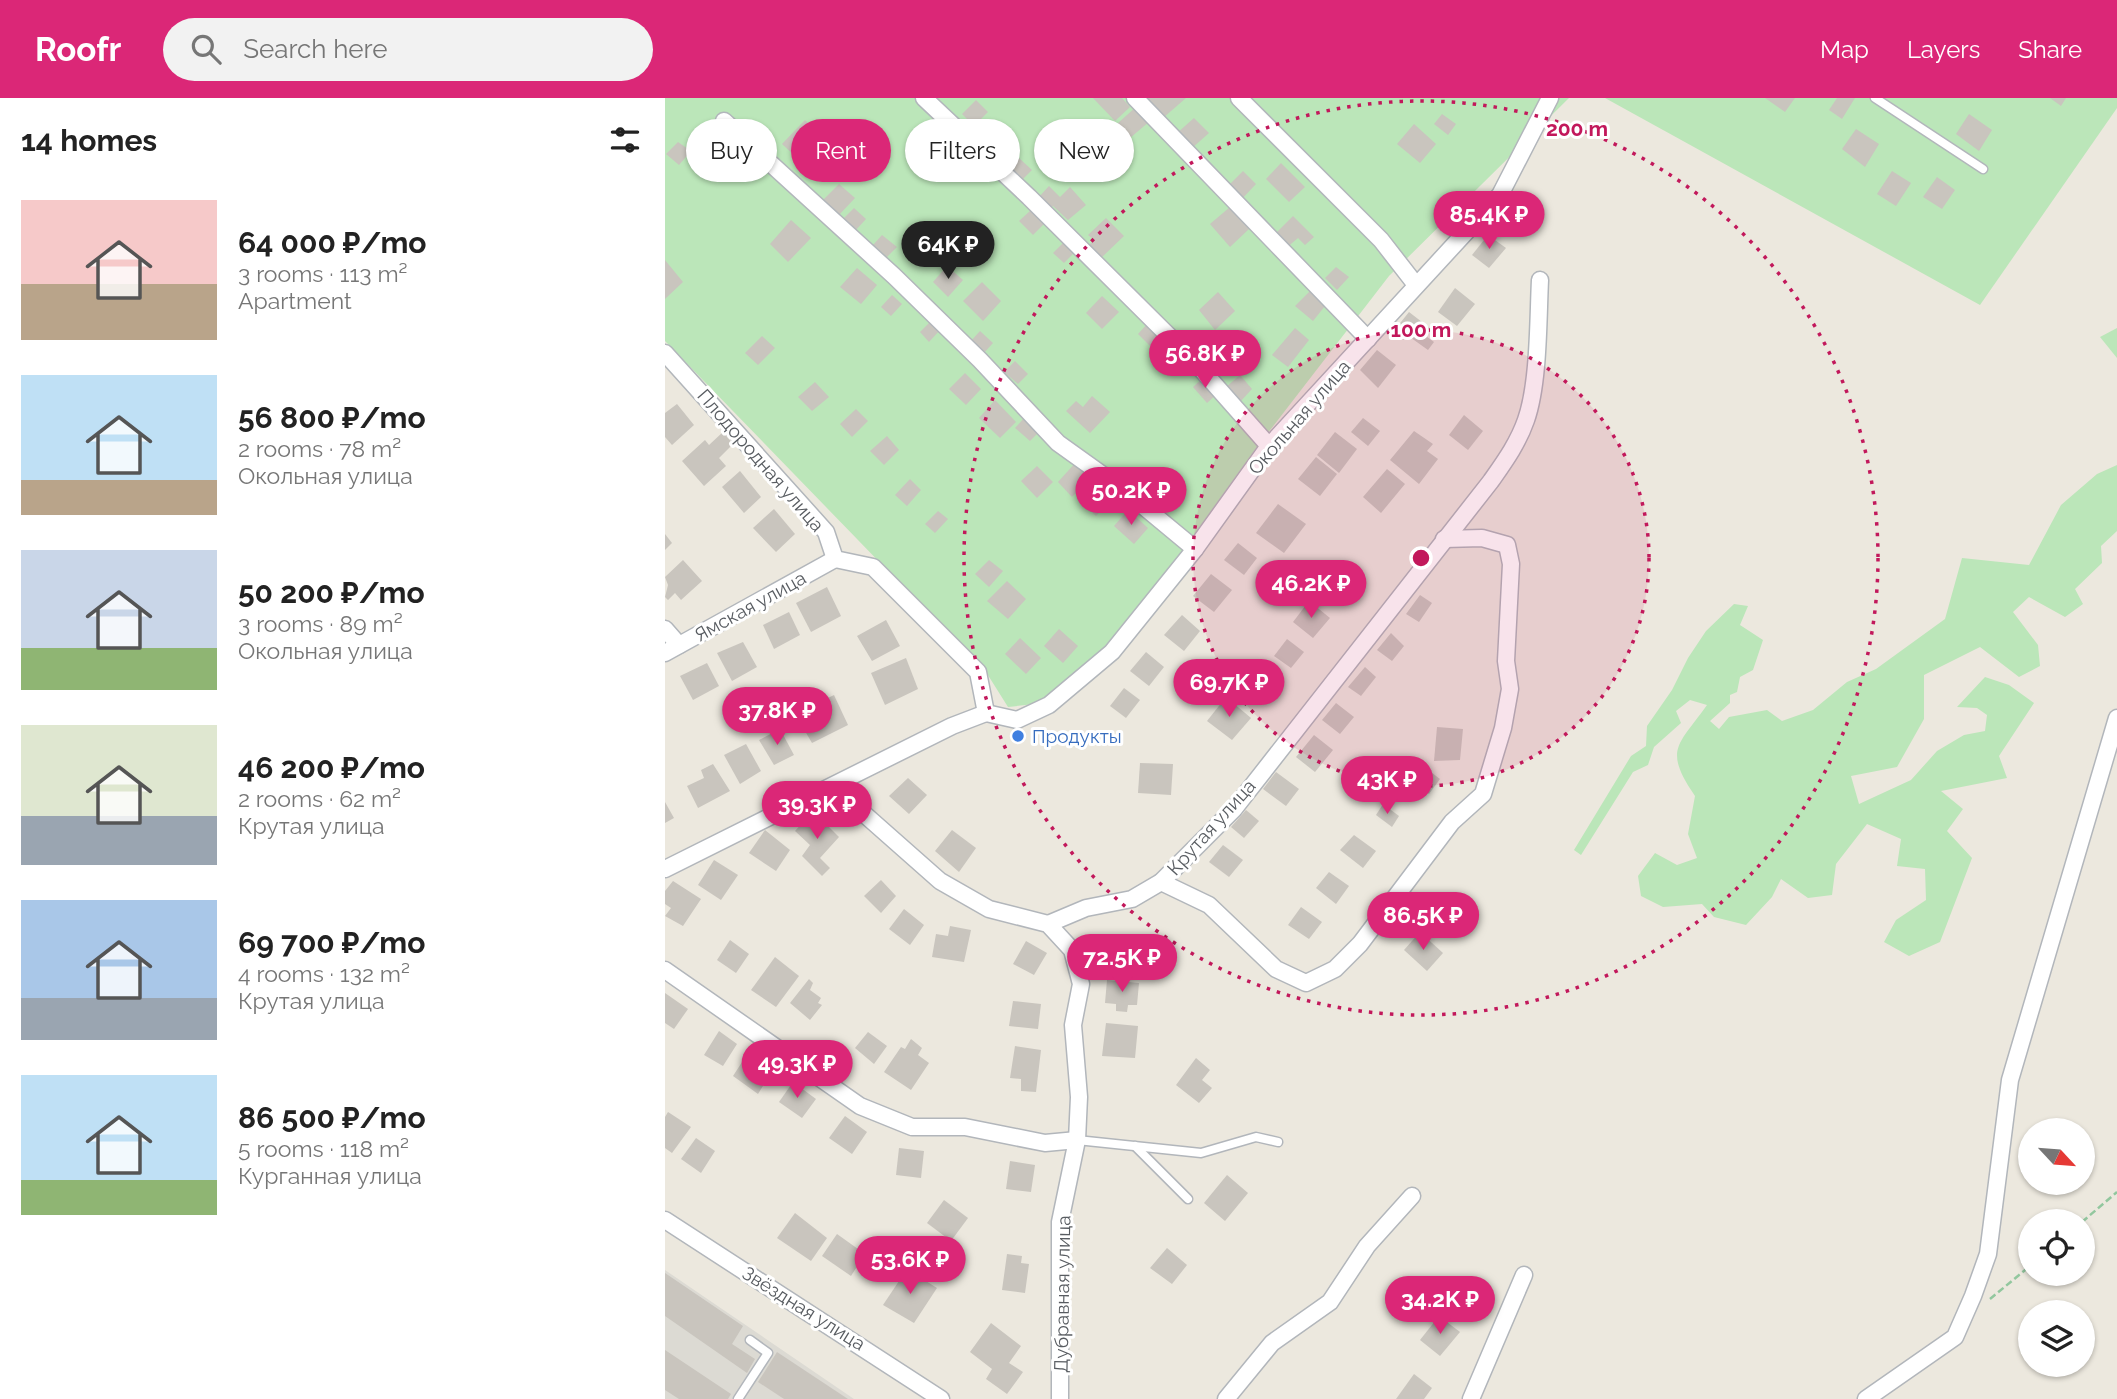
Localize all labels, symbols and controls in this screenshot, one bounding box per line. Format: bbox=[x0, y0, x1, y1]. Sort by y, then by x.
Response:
search box bbox=[163, 18, 653, 81]
text: Roofr bbox=[35, 30, 121, 69]
icon: search bbox=[187, 30, 225, 68]
text: Search here bbox=[243, 34, 388, 64]
text: Map bbox=[1820, 35, 1869, 64]
text: Layers bbox=[1907, 35, 1980, 64]
text: Share bbox=[2018, 35, 2082, 64]
text: 200 m bbox=[1546, 116, 1608, 141]
chip: Buy bbox=[686, 119, 777, 182]
chip: Rent bbox=[791, 119, 891, 182]
chip: Filters bbox=[905, 119, 1020, 182]
chip: New bbox=[1034, 119, 1134, 182]
icon: filters bbox=[606, 121, 644, 159]
text: 14 homes bbox=[21, 123, 157, 158]
pin: 85.4K ₽ bbox=[1424, 192, 1554, 251]
text: 85.4K ₽ bbox=[1450, 200, 1528, 227]
pin: 64K ₽ bbox=[899, 222, 997, 281]
text: 64 000 ₽/mo bbox=[238, 225, 427, 260]
icon: home bbox=[77, 228, 161, 312]
text: 64K ₽ bbox=[917, 230, 979, 257]
text: 3 rooms · 113 m² bbox=[238, 260, 407, 287]
text: Apartment bbox=[238, 287, 352, 314]
text: 100 m bbox=[1391, 317, 1451, 342]
pin: 56.8K ₽ bbox=[1140, 330, 1270, 390]
text: 56.8K ₽ bbox=[1165, 339, 1245, 366]
street label: Окольная улица bbox=[1243, 355, 1355, 479]
street label: Плодородная улица bbox=[693, 384, 829, 536]
text: 56 800 ₽/mo bbox=[238, 400, 426, 435]
icon: home bbox=[77, 403, 161, 487]
text: 2 rooms · 78 m² bbox=[238, 435, 401, 462]
text: Окольная улица bbox=[238, 462, 413, 489]
pin: 50.2K ₽ bbox=[1066, 468, 1196, 527]
text: 50.2K ₽ bbox=[1091, 476, 1171, 503]
centre of rings bbox=[1409, 546, 1433, 570]
pin: 46.2K ₽ bbox=[1246, 560, 1376, 620]
street label: Ямская улица bbox=[690, 566, 810, 646]
text: 46.2K ₽ bbox=[1271, 569, 1351, 596]
text: 50 200 ₽/mo bbox=[238, 575, 425, 610]
icon: home bbox=[77, 578, 161, 662]
text: 3 rooms · 89 m² bbox=[238, 610, 403, 637]
text: Окольная улица bbox=[238, 637, 413, 664]
pin: 69.7K ₽ bbox=[1164, 660, 1294, 719]
text: 69.7K ₽ bbox=[1189, 668, 1269, 695]
pin: 37.8K ₽ bbox=[712, 688, 842, 747]
text: 37.8K ₽ bbox=[738, 696, 816, 723]
place label: Продукты bbox=[1032, 725, 1122, 747]
marker: Продукты bbox=[1010, 728, 1026, 744]
text: 46 200 ₽/mo bbox=[238, 750, 425, 785]
icon: home bbox=[77, 753, 161, 837]
pin: 43K ₽ bbox=[1338, 756, 1436, 816]
text: 43K ₽ bbox=[1357, 765, 1417, 792]
street label: Крутая улица bbox=[1162, 775, 1260, 879]
pin: 39.3K ₽ bbox=[752, 782, 882, 841]
text: 2 rooms · 62 m² bbox=[238, 785, 401, 812]
text: 39.3K ₽ bbox=[778, 790, 856, 817]
text: Крутая улица bbox=[238, 812, 384, 839]
pin: 86.5K ₽ bbox=[1358, 892, 1488, 952]
text: 86.5K ₽ bbox=[1383, 901, 1463, 928]
text: 69 700 ₽/mo bbox=[238, 925, 425, 960]
icon: home bbox=[77, 928, 161, 1012]
pin: 72.5K ₽ bbox=[1057, 934, 1187, 994]
text: 72.5K ₽ bbox=[1083, 943, 1161, 970]
text: 4 rooms · 132 m² bbox=[238, 960, 410, 987]
text: Крутая улица bbox=[238, 987, 384, 1014]
pin: 49.3K ₽ bbox=[732, 1040, 862, 1100]
text: 49.3K ₽ bbox=[758, 1049, 836, 1076]
text: 86 500 ₽/mo bbox=[238, 1100, 426, 1135]
icon: home bbox=[77, 1103, 161, 1187]
north arrow bbox=[2018, 1118, 2095, 1195]
map controls bbox=[2018, 1118, 2095, 1377]
text: 5 rooms · 118 m² bbox=[238, 1135, 409, 1162]
text: Курганная улица bbox=[238, 1162, 422, 1189]
button: locate bbox=[2018, 1209, 2095, 1286]
street label: Дубравная улица bbox=[1050, 1215, 1074, 1373]
pin: 53.6K ₽ bbox=[845, 1236, 975, 1296]
text: 53.6K ₽ bbox=[871, 1245, 949, 1272]
street label: Звёздная улица bbox=[738, 1261, 870, 1355]
pin: 34.2K ₽ bbox=[1375, 1276, 1505, 1336]
text: 34.2K ₽ bbox=[1401, 1285, 1479, 1312]
button: layers bbox=[2018, 1300, 2095, 1377]

